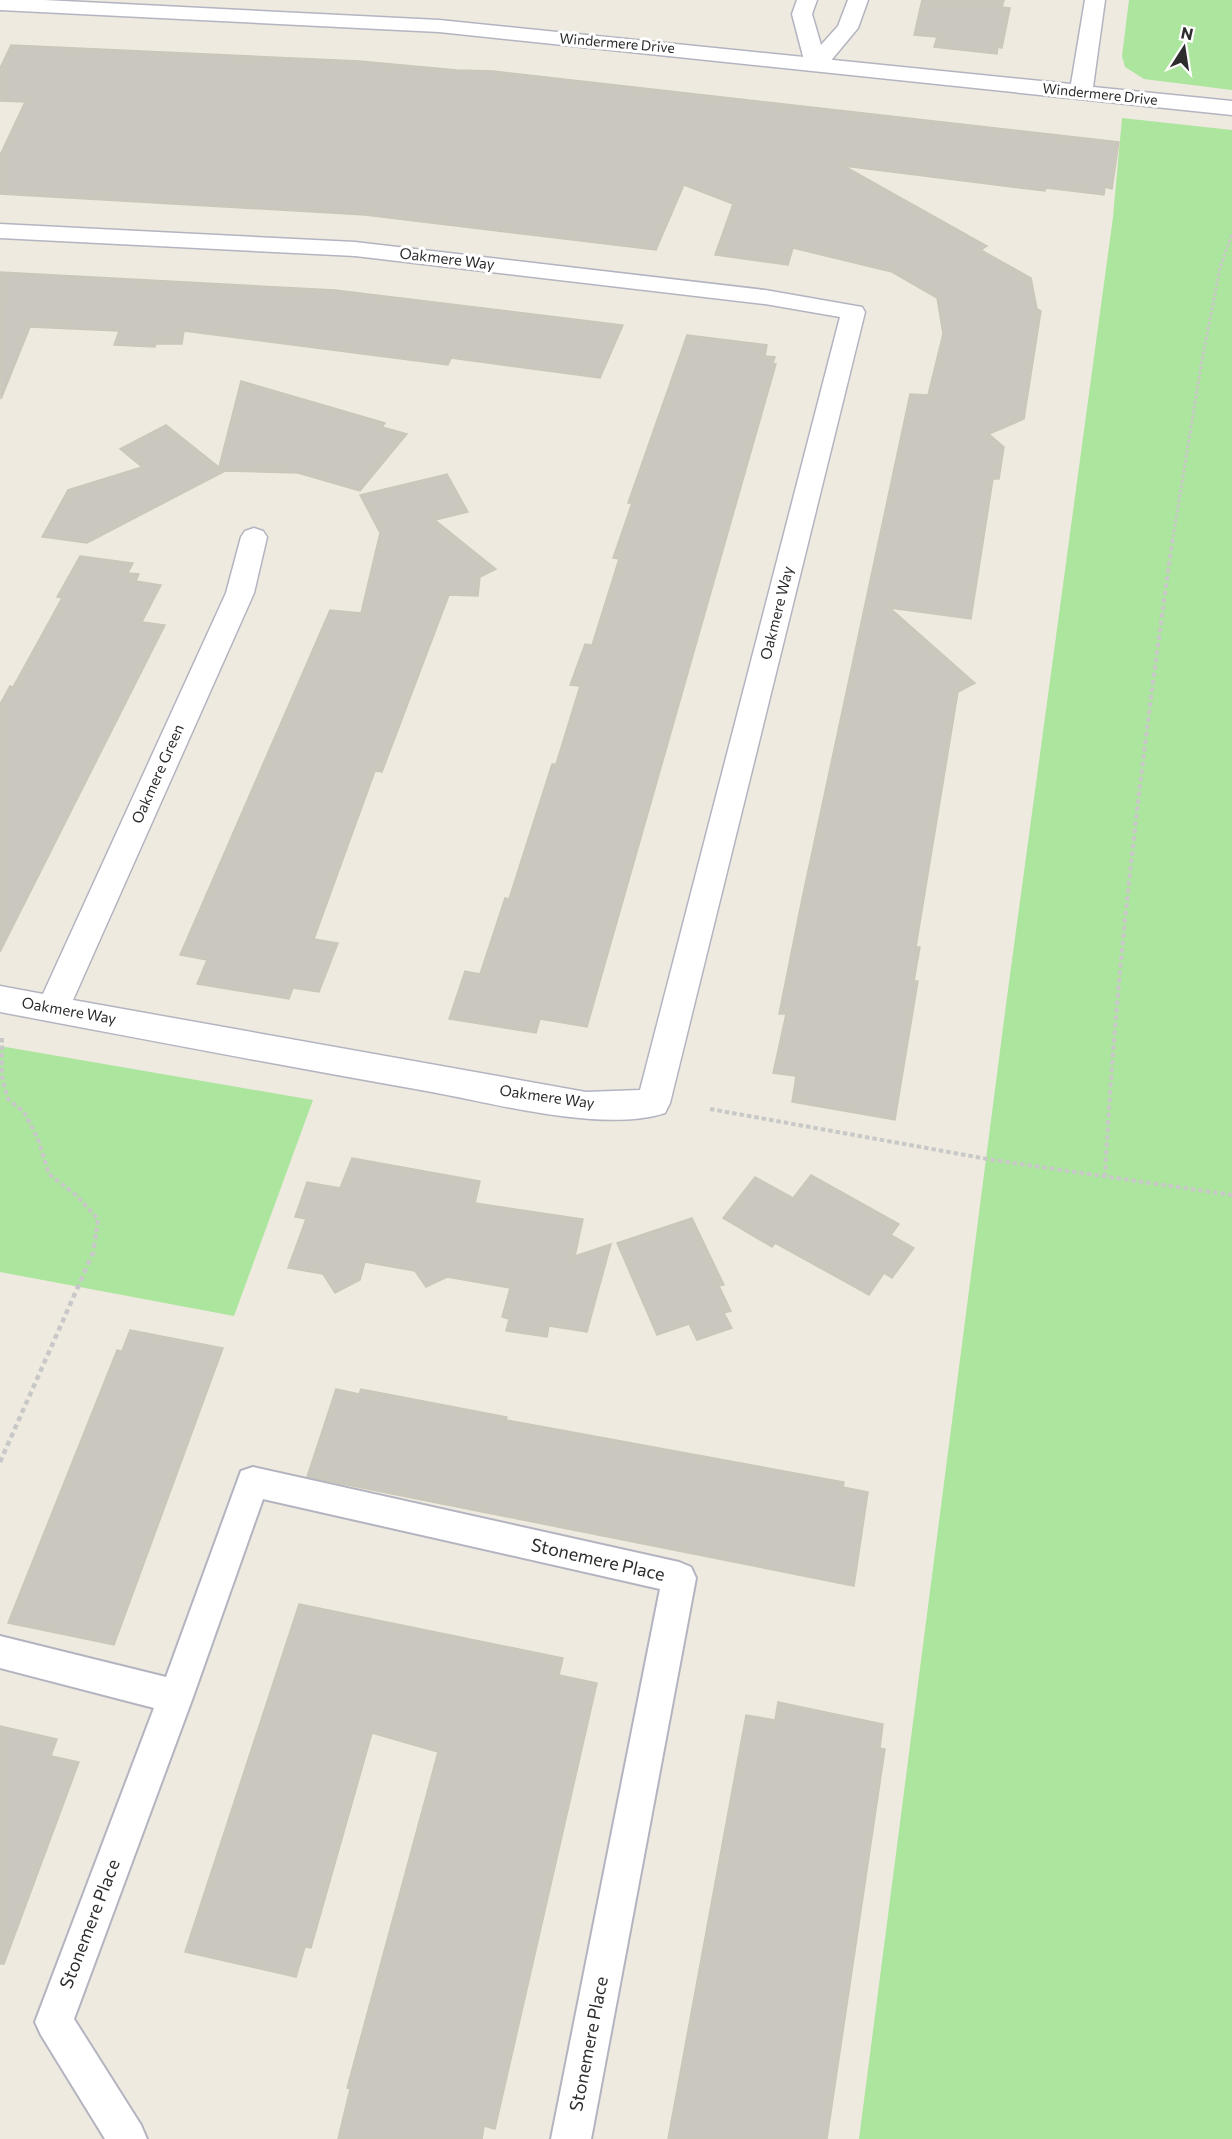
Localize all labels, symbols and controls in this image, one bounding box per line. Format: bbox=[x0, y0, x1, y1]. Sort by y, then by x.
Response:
north arrow bbox=[1154, 18, 1214, 78]
text: N bbox=[1179, 22, 1195, 43]
street label: Windermere Drive bbox=[559, 29, 675, 56]
street label: Windermere Drive bbox=[1042, 79, 1159, 108]
street label: Oakmere Way bbox=[399, 243, 496, 273]
street label: Oakmere Way bbox=[756, 564, 796, 661]
street label: Oakmere Green bbox=[127, 721, 187, 826]
street label: Oakmere Way bbox=[20, 993, 118, 1027]
street label: Oakmere Way bbox=[499, 1080, 596, 1112]
street label: Stonemere Place bbox=[529, 1533, 667, 1585]
street label: Stonemere Place bbox=[54, 1856, 124, 1991]
street label: Stonemere Place bbox=[564, 1975, 612, 2113]

